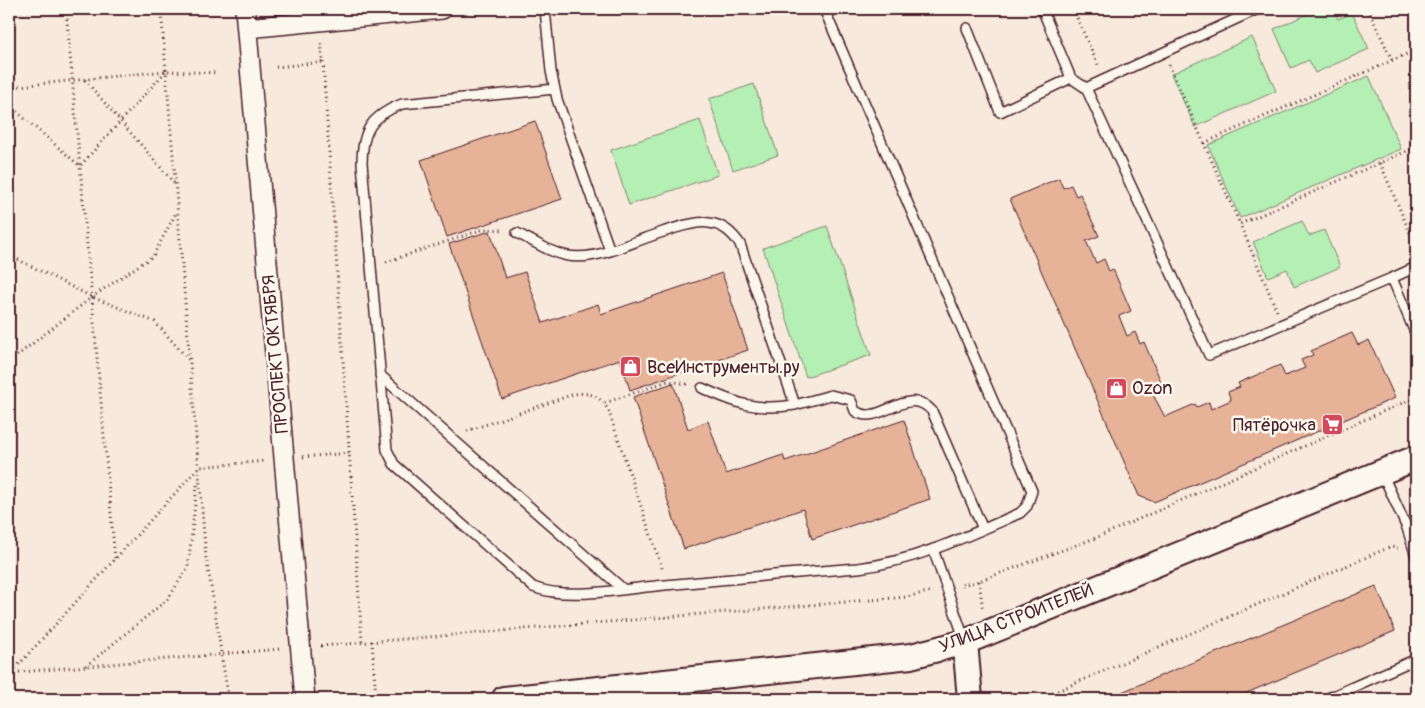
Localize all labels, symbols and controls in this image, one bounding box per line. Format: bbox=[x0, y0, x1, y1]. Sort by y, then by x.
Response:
street label: ПРОСПЕКТ ОКТЯБРЯ bbox=[257, 274, 294, 434]
shop icon: ВсеИнструменты.ру bbox=[619, 355, 643, 379]
place label: ВсеИнструменты.ру bbox=[647, 356, 800, 379]
shop icon: Ozon bbox=[1104, 376, 1128, 400]
place label: Ozon bbox=[1132, 377, 1172, 400]
supermarket icon: Пятёрочка bbox=[1320, 413, 1344, 437]
place label: Пятёрочка bbox=[1233, 414, 1316, 437]
street label: УЛИЦА СТРОИТЕЛЕЙ bbox=[936, 578, 1097, 658]

